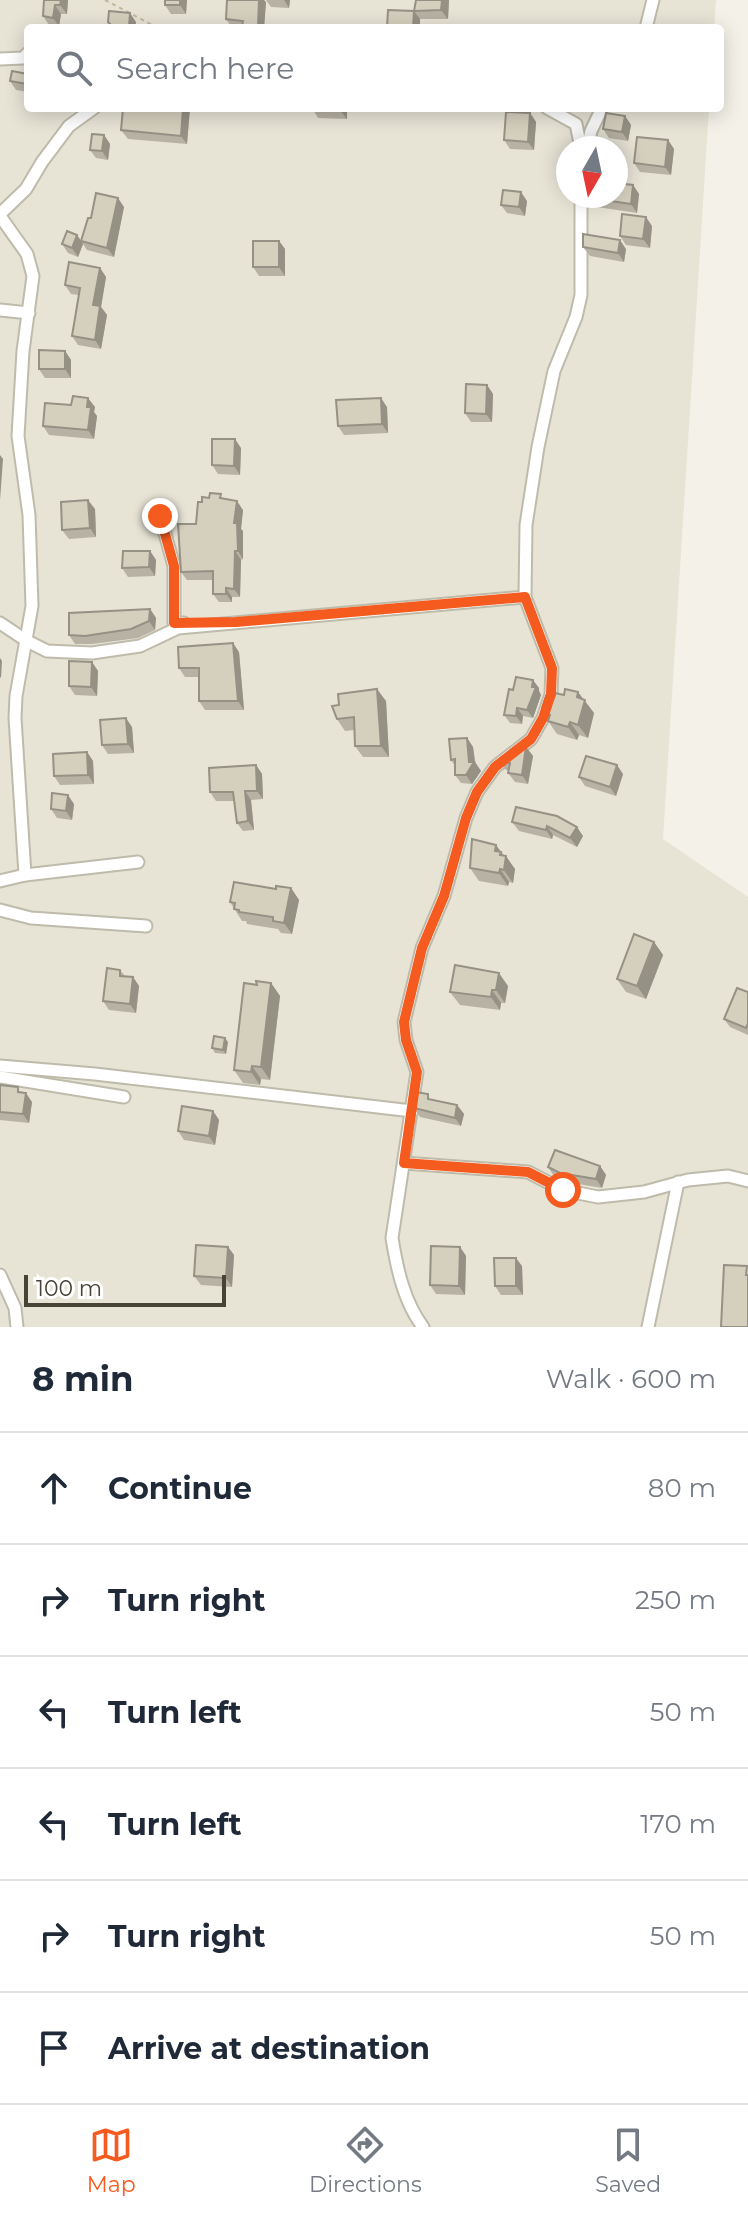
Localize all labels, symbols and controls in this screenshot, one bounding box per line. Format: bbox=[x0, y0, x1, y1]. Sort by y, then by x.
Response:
search box bbox=[24, 24, 724, 112]
icon: search bbox=[52, 46, 96, 90]
text: Search here bbox=[116, 50, 294, 87]
north arrow bbox=[556, 136, 628, 208]
route end bbox=[142, 498, 178, 534]
route start bbox=[545, 1172, 581, 1208]
scale bar bbox=[24, 1271, 226, 1307]
text: 100 m bbox=[36, 1275, 102, 1302]
text: 8 min bbox=[32, 1358, 133, 1400]
text: Walk · 600 m bbox=[546, 1363, 716, 1395]
icon: ahead bbox=[32, 1466, 76, 1510]
text: Continue bbox=[108, 1470, 252, 1507]
text: 80 m bbox=[648, 1472, 716, 1504]
icon: right bbox=[32, 1578, 76, 1622]
text: Turn right bbox=[108, 1582, 265, 1619]
text: 250 m bbox=[635, 1584, 716, 1616]
icon: left bbox=[32, 1690, 76, 1734]
text: Turn left bbox=[108, 1694, 241, 1731]
text: 50 m bbox=[650, 1696, 716, 1728]
icon: left bbox=[32, 1802, 76, 1846]
text: Turn left bbox=[108, 1806, 241, 1843]
text: 170 m bbox=[640, 1808, 716, 1840]
icon: right bbox=[32, 1914, 76, 1958]
text: Turn right bbox=[108, 1918, 265, 1955]
text: 50 m bbox=[650, 1920, 716, 1952]
icon: arrive bbox=[32, 2026, 76, 2070]
text: Arrive at destination bbox=[108, 2030, 430, 2067]
tab: Map bbox=[87, 2123, 136, 2198]
tab: Directions bbox=[309, 2123, 422, 2198]
tab: Saved bbox=[595, 2123, 661, 2198]

